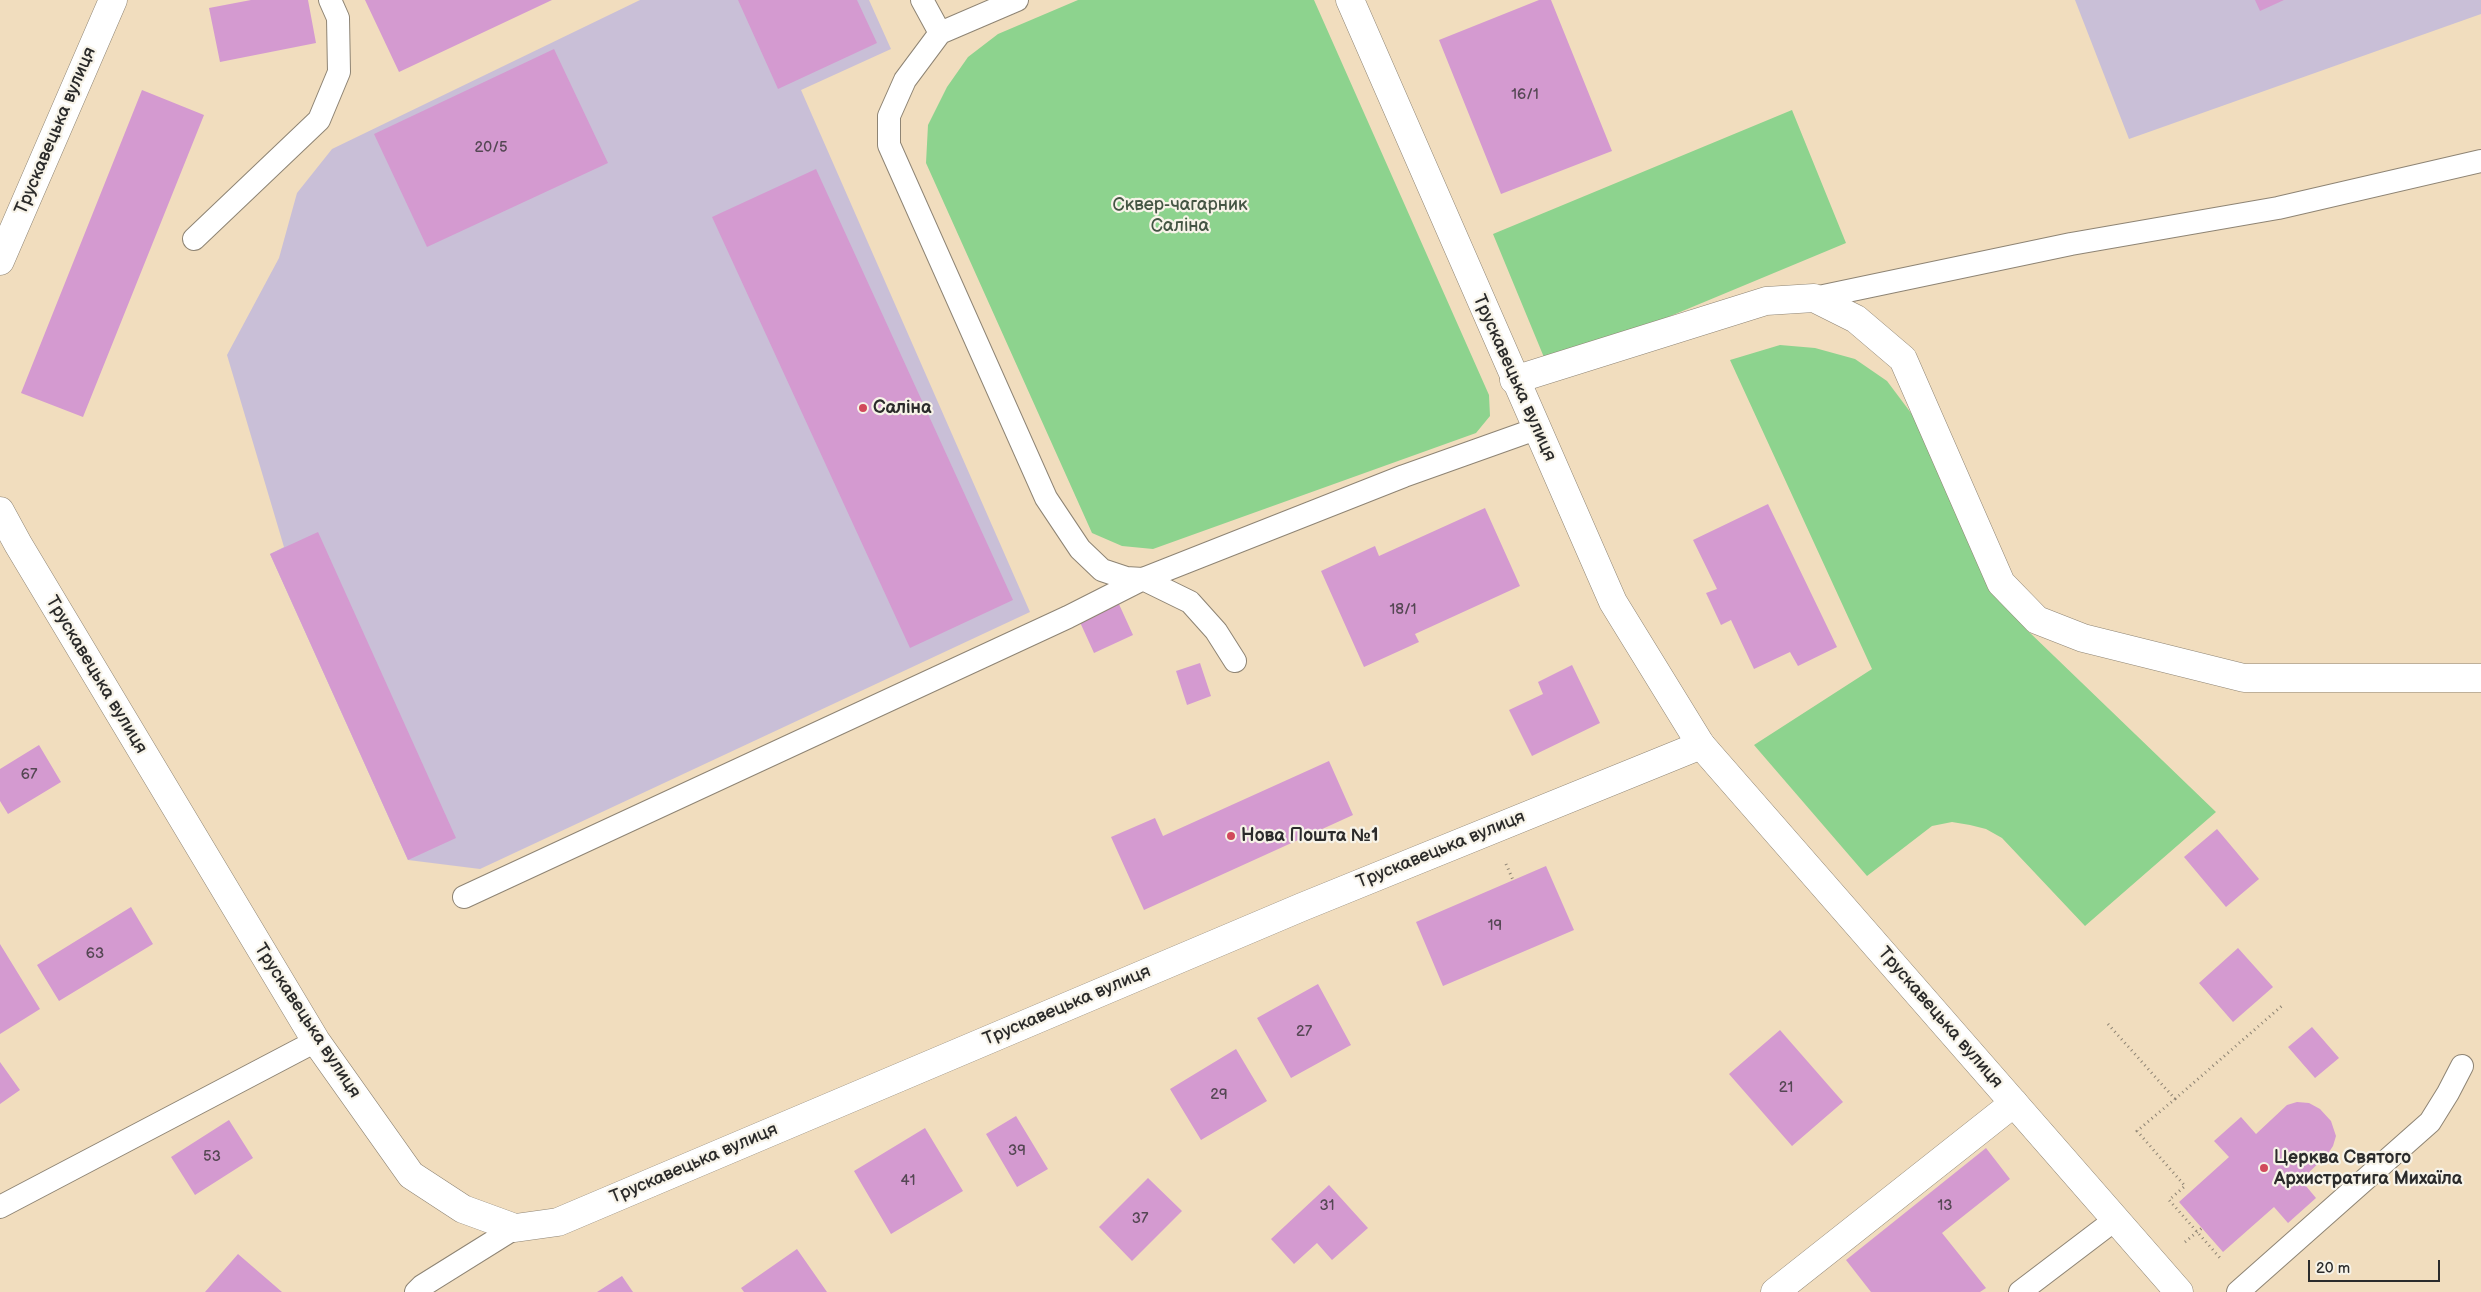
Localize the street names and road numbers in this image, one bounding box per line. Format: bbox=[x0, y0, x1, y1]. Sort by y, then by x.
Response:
street label: Трускавецька вулиця bbox=[11, 44, 101, 218]
street label: Трускавецька вулиця bbox=[1468, 291, 1560, 465]
street label: Трускавецька вулиця bbox=[40, 592, 152, 758]
street label: Трускавецька вулиця bbox=[1354, 806, 1528, 894]
street label: Трускавецька вулиця bbox=[249, 940, 365, 1102]
street label: Трускавецька вулиця bbox=[1873, 943, 2007, 1093]
street label: Трускавецька вулиця bbox=[980, 961, 1154, 1051]
street label: Трускавецька вулиця bbox=[607, 1119, 781, 1209]

